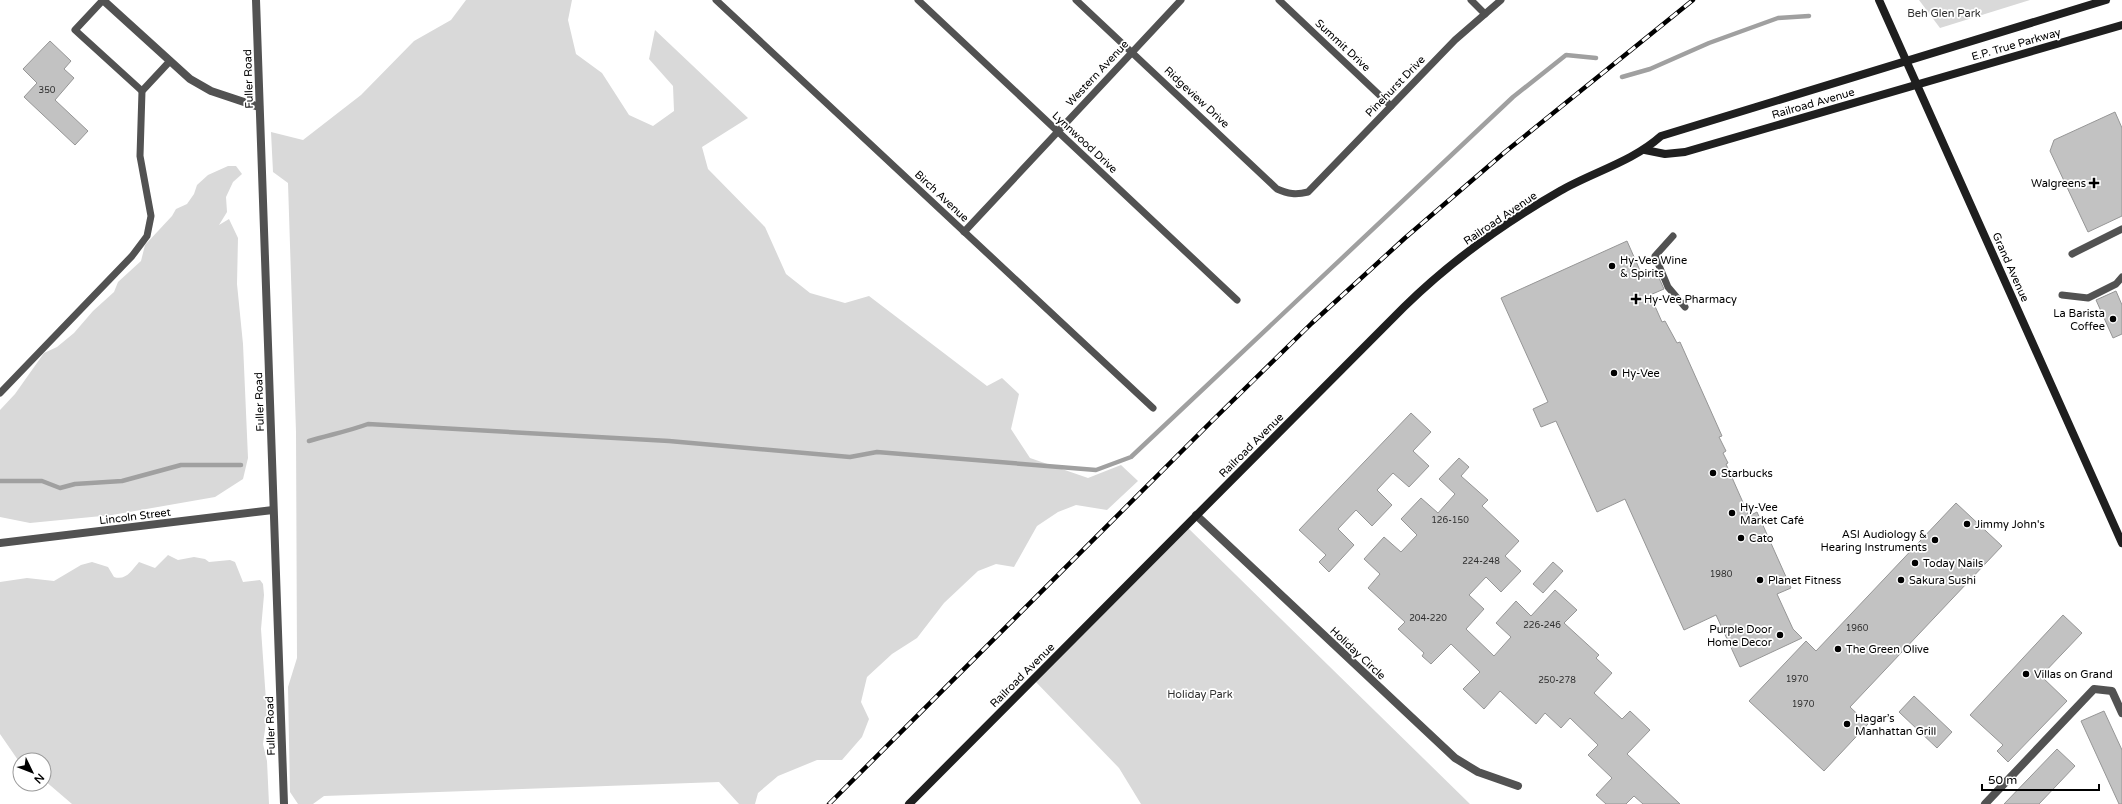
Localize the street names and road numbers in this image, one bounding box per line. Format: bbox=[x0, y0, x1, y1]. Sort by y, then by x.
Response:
street label: Summit Drive bbox=[1312, 17, 1373, 74]
street label: E.P. True Parkway bbox=[1970, 25, 2062, 63]
street label: Western Avenue bbox=[1063, 38, 1131, 109]
street label: Fuller Road bbox=[241, 49, 256, 109]
street label: Pinehurst Drive bbox=[1363, 53, 1428, 120]
street label: Ridgeview Drive bbox=[1161, 64, 1232, 131]
street label: Railroad Avenue bbox=[1770, 85, 1856, 122]
street label: Lynnwood Drive bbox=[1049, 109, 1120, 176]
street label: Birch Avenue bbox=[912, 168, 971, 225]
street label: Railroad Avenue bbox=[1461, 189, 1539, 248]
street label: Grand Avenue bbox=[1989, 230, 2032, 304]
street label: Fuller Road bbox=[252, 372, 267, 432]
street label: Railroad Avenue bbox=[1216, 410, 1286, 480]
street label: Lincoln Street bbox=[99, 506, 172, 527]
street label: Holiday Circle bbox=[1327, 624, 1388, 682]
street label: Railroad Avenue bbox=[987, 640, 1057, 710]
street label: Fuller Road bbox=[263, 696, 278, 756]

